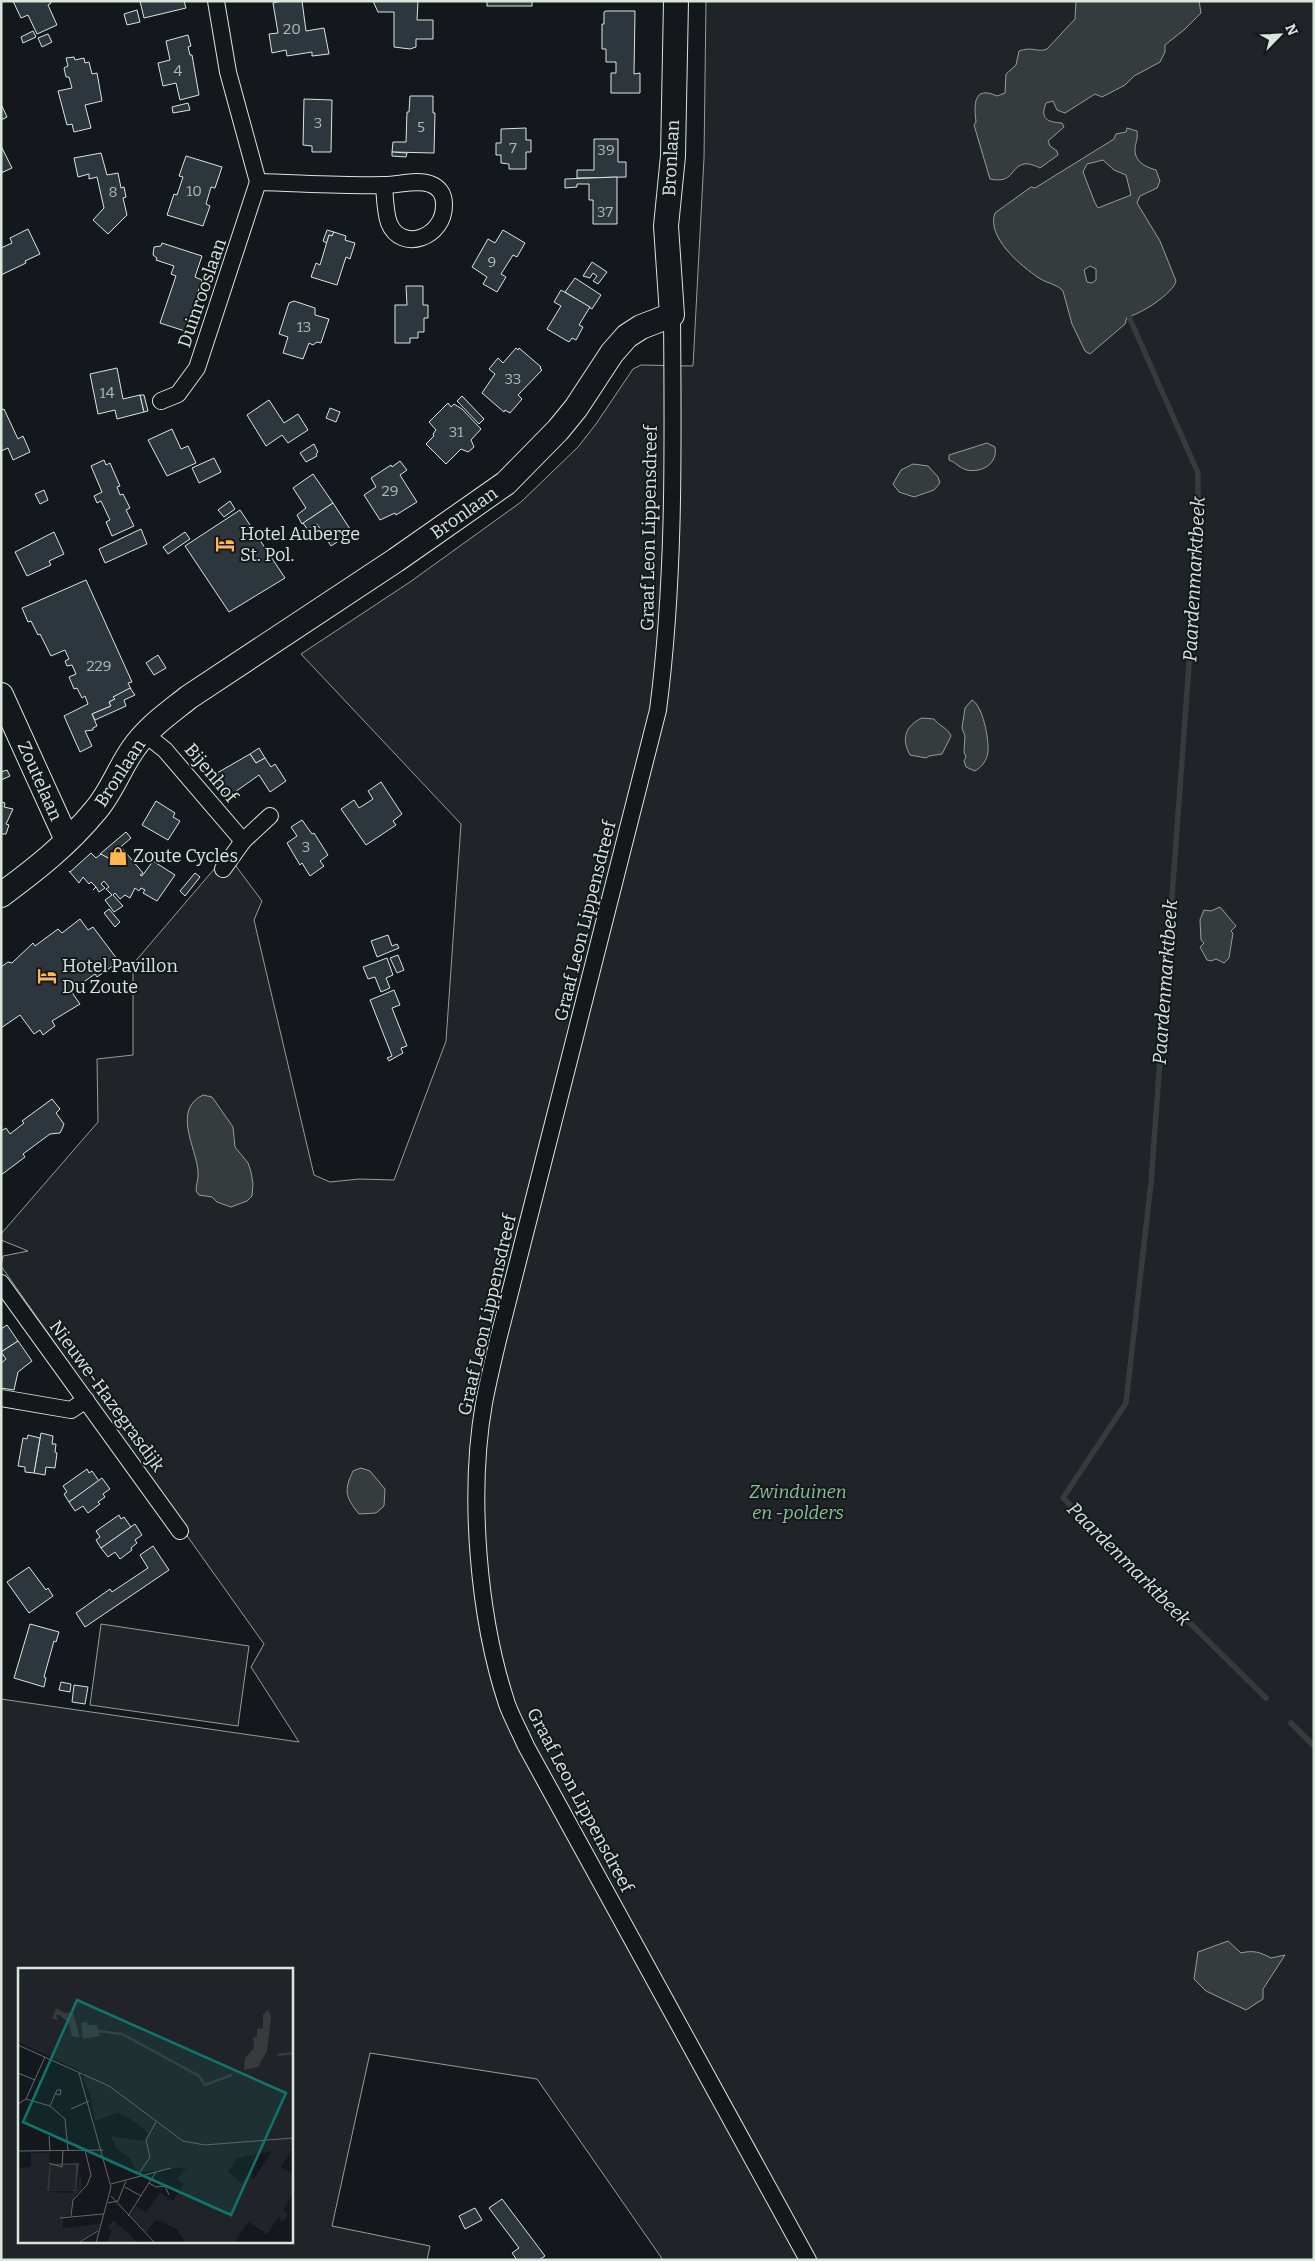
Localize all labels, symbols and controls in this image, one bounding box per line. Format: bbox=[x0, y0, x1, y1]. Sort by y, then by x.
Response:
north arrow bbox=[1255, 10, 1305, 60]
house number: 20 bbox=[283, 20, 301, 38]
text: N bbox=[1281, 22, 1301, 38]
house number: 4 bbox=[174, 62, 183, 80]
house number: 3 bbox=[314, 114, 322, 132]
house number: 5 bbox=[417, 118, 425, 136]
street label: Bronlaan bbox=[658, 119, 684, 197]
house number: 7 bbox=[509, 139, 517, 157]
house number: 39 bbox=[597, 141, 615, 159]
house number: 10 bbox=[186, 182, 202, 200]
house number: 8 bbox=[108, 183, 118, 201]
house number: 37 bbox=[597, 203, 614, 221]
street label: Duinrooslaan bbox=[173, 235, 231, 350]
house number: 9 bbox=[488, 253, 496, 271]
house number: 13 bbox=[297, 318, 311, 336]
house number: 33 bbox=[505, 370, 521, 388]
house number: 14 bbox=[100, 384, 115, 402]
house number: 31 bbox=[449, 423, 463, 441]
street label: Graaf Leon Lippensdreef bbox=[636, 423, 662, 631]
house number: 29 bbox=[382, 482, 398, 500]
street label: Bronlaan bbox=[426, 482, 502, 544]
water label: Paardenmarktbeek bbox=[1178, 495, 1210, 662]
place label: Hotel Auberge St. Pol. bbox=[240, 523, 360, 566]
hotel icon: Hotel Auberge St. Pol. bbox=[214, 533, 236, 555]
house number: 229 bbox=[86, 657, 112, 675]
street label: Bronlaan bbox=[90, 734, 150, 811]
street label: Zoutelaan bbox=[13, 738, 67, 825]
street label: Bijenhof bbox=[180, 739, 243, 808]
street label: Graaf Leon Lippensdreef bbox=[549, 817, 621, 1023]
house number: 3 bbox=[302, 838, 310, 856]
shop icon: Zoute Cycles bbox=[107, 845, 129, 867]
place label: Zoute Cycles bbox=[133, 845, 238, 867]
water label: Paardenmarktbeek bbox=[1148, 898, 1182, 1065]
place label: Hotel Pavillon Du Zoute bbox=[62, 955, 178, 998]
hotel icon: Hotel Pavillon Du Zoute bbox=[36, 965, 58, 987]
street label: Graaf Leon Lippensdreef bbox=[453, 1211, 521, 1418]
street label: Nieuwe-Hazegrasdijk bbox=[45, 1316, 170, 1477]
park label: Zwinduinen en -polders bbox=[749, 1481, 847, 1524]
water label: Paardenmarktbeek bbox=[1062, 1497, 1196, 1631]
street label: Graaf Leon Lippensdreef bbox=[522, 1704, 639, 1897]
inset map bbox=[18, 1968, 292, 2244]

